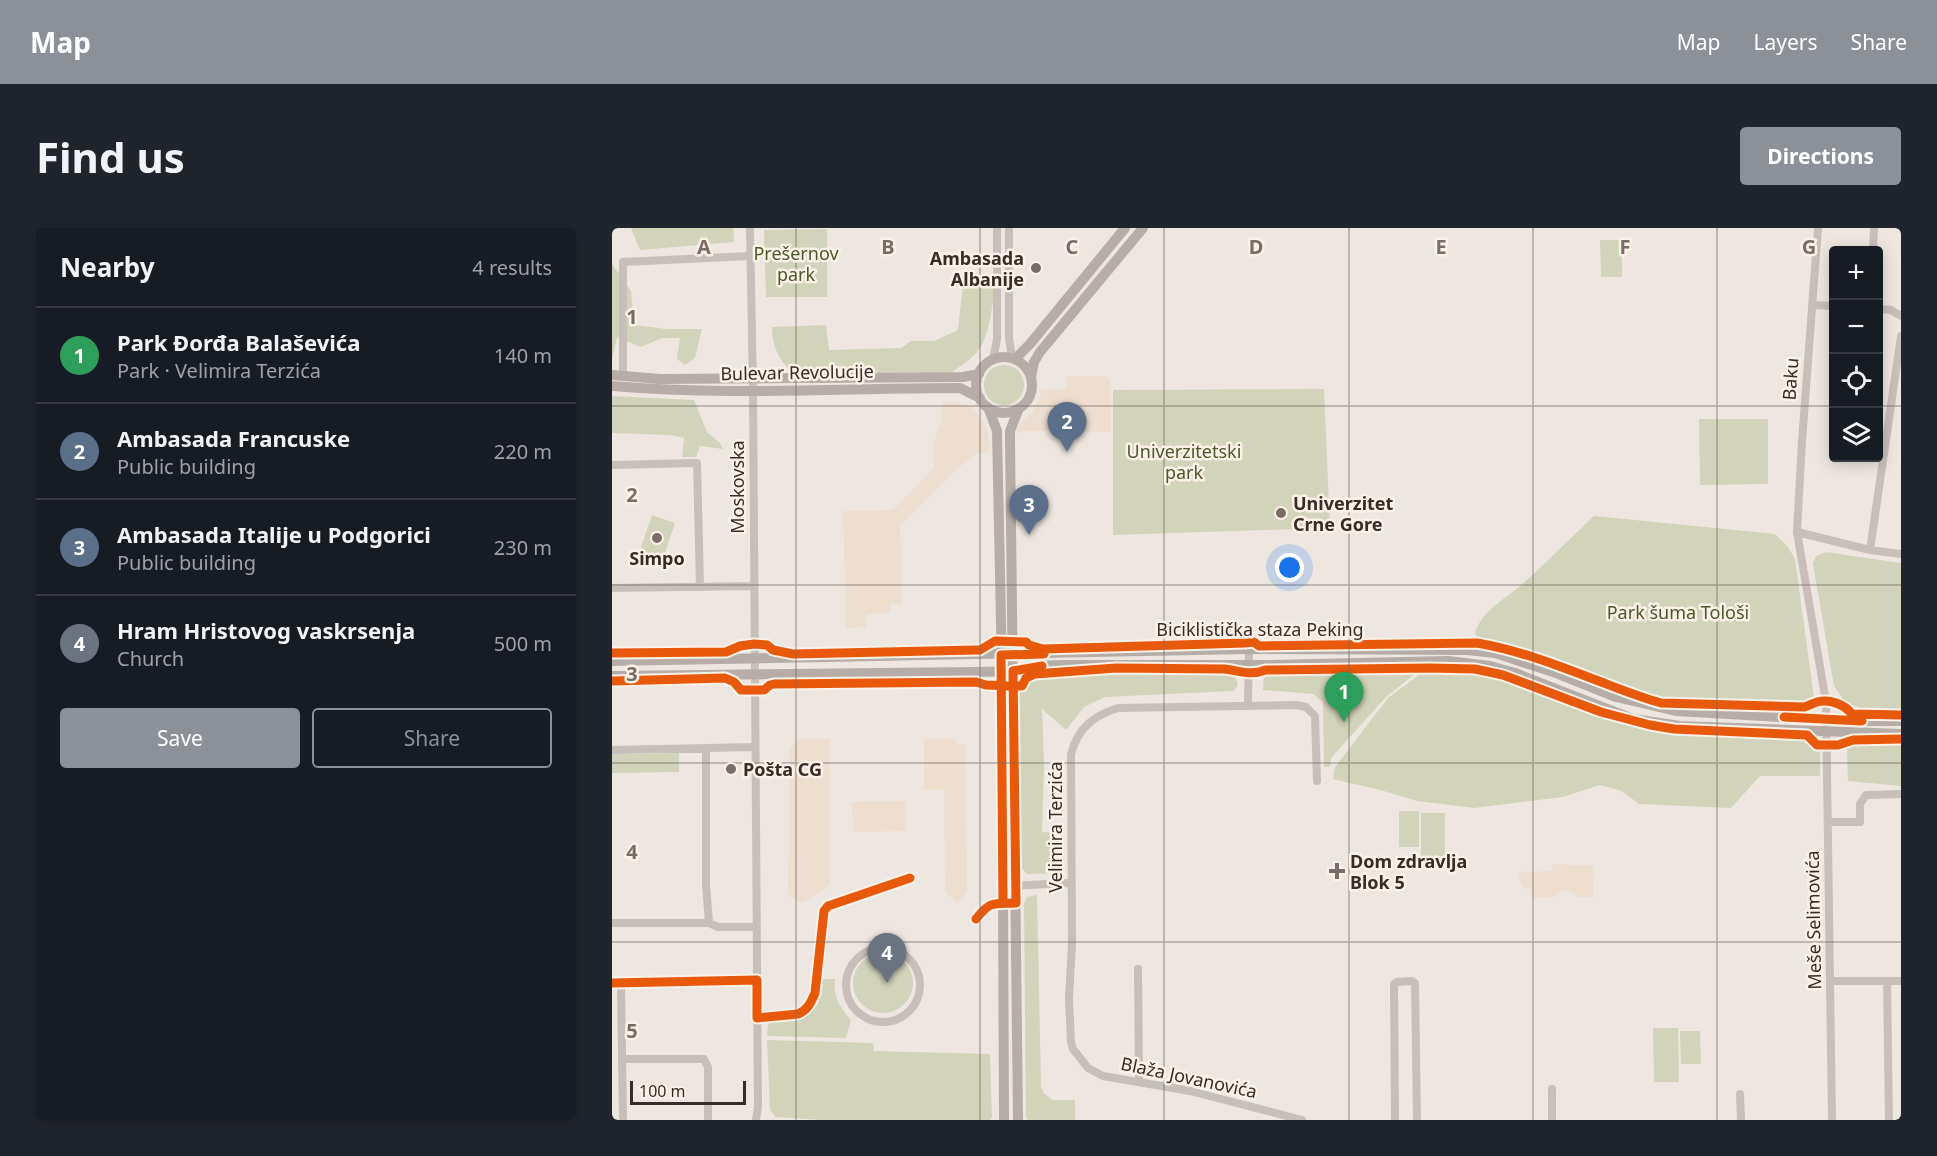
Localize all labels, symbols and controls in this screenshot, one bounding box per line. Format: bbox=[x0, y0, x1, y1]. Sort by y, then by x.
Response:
text: Map bbox=[30, 23, 91, 61]
text: Map bbox=[1677, 28, 1721, 56]
text: Layers bbox=[1754, 28, 1818, 56]
text: Share bbox=[1851, 28, 1907, 56]
button: Directions bbox=[1740, 127, 1901, 185]
text: Find us bbox=[36, 128, 185, 185]
text: A bbox=[697, 233, 711, 260]
text: B bbox=[881, 233, 895, 260]
text: C bbox=[1066, 233, 1079, 260]
text: D bbox=[1249, 233, 1263, 260]
text: E bbox=[1435, 233, 1447, 260]
text: F bbox=[1620, 233, 1630, 260]
text: G bbox=[1802, 233, 1816, 260]
park label: Prešernov park bbox=[753, 241, 839, 286]
place label: Ambasada Albanije bbox=[930, 246, 1024, 291]
map controls bbox=[1829, 246, 1883, 462]
button: + bbox=[1829, 246, 1883, 300]
text: Nearby bbox=[60, 249, 155, 285]
text: 4 results bbox=[472, 254, 552, 281]
marker: Ambasada Albanije bbox=[1029, 261, 1043, 275]
button: − bbox=[1829, 300, 1883, 354]
text: 1 bbox=[626, 303, 638, 330]
text: Park Đorđa Balaševića bbox=[117, 327, 360, 357]
text: 1 bbox=[74, 342, 85, 369]
text: 140 m bbox=[494, 342, 552, 369]
button: locate bbox=[1829, 354, 1883, 408]
text: Park · Velimira Terzića bbox=[117, 357, 321, 384]
street label: Baku bbox=[1777, 357, 1803, 401]
street label: Bulevar Revolucije bbox=[720, 359, 874, 385]
pin: 2 bbox=[1048, 402, 1086, 452]
button: layers bbox=[1829, 408, 1883, 462]
text: Ambasada Francuske bbox=[117, 423, 350, 453]
text: 2 bbox=[74, 438, 85, 465]
text: 220 m bbox=[494, 438, 552, 465]
park label: Univerzitetski park bbox=[1127, 439, 1241, 484]
street label: Moskovska bbox=[725, 440, 749, 534]
text: Public building bbox=[117, 453, 256, 480]
text: 2 bbox=[626, 481, 638, 508]
pin: 3 bbox=[1010, 486, 1048, 535]
place label: Univerzitet Crne Gore bbox=[1293, 491, 1394, 536]
marker: Univerzitet Crne Gore bbox=[1274, 506, 1288, 520]
text: Ambasada Italije u Podgorici bbox=[117, 519, 431, 549]
marker: Simpo bbox=[650, 531, 664, 545]
text: 3 bbox=[74, 534, 85, 561]
text: 230 m bbox=[494, 534, 552, 561]
place label: Simpo bbox=[629, 546, 685, 570]
text: Public building bbox=[117, 549, 256, 576]
your location bbox=[1275, 553, 1304, 582]
park label: Park šuma Tološi bbox=[1607, 600, 1749, 624]
text: Hram Hristovog vaskrsenja bbox=[117, 615, 415, 645]
street label: Biciklistička staza Peking bbox=[1156, 617, 1364, 641]
text: 4 bbox=[74, 630, 85, 657]
text: 500 m bbox=[494, 630, 552, 657]
text: Church bbox=[117, 645, 184, 672]
text: 3 bbox=[626, 660, 638, 687]
pin: 1 bbox=[1324, 672, 1364, 722]
button: Save bbox=[60, 708, 300, 768]
button: Share bbox=[312, 708, 552, 768]
place label: Pošta CG bbox=[743, 757, 822, 781]
street label: Velimira Terzića bbox=[1043, 761, 1067, 893]
marker: Pošta CG bbox=[724, 762, 738, 776]
text: 4 bbox=[626, 838, 638, 865]
place label: Dom zdravlja Blok 5 bbox=[1350, 849, 1467, 894]
street label: Meše Selimovića bbox=[1800, 850, 1826, 990]
marker: Dom zdravlja Blok 5 bbox=[1328, 862, 1346, 880]
pin: 4 bbox=[868, 934, 906, 983]
text: 5 bbox=[626, 1017, 638, 1044]
street label: Blaža Jovanovića bbox=[1119, 1051, 1259, 1103]
scale bar bbox=[630, 1078, 746, 1106]
text: 100 m bbox=[639, 1080, 686, 1102]

